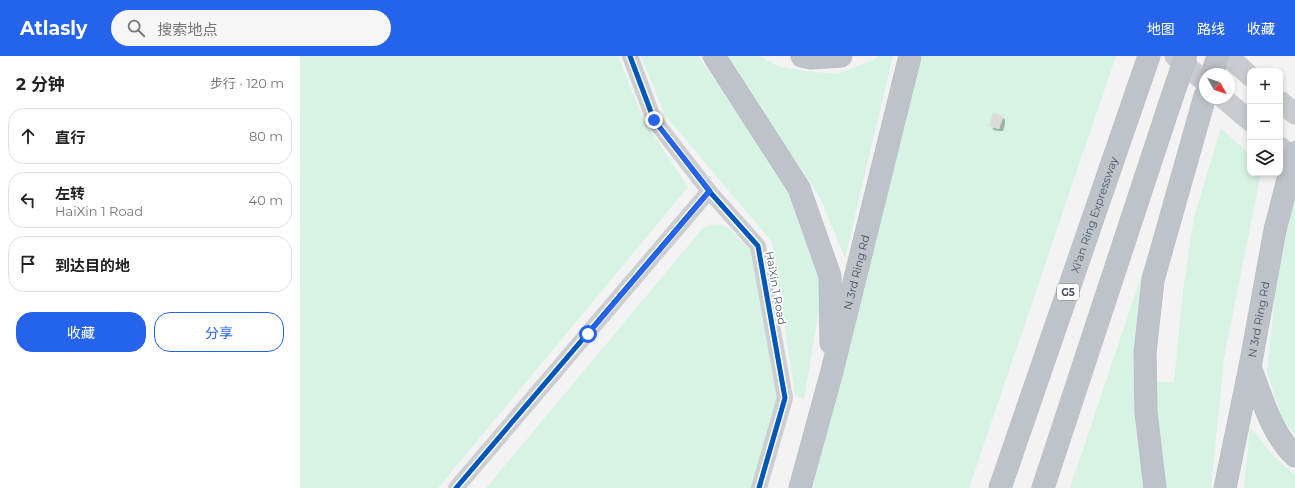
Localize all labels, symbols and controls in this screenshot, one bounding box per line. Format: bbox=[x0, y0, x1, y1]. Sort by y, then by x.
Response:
search box bbox=[111, 10, 391, 46]
text: Atlasly bbox=[20, 17, 87, 40]
icon: search bbox=[125, 17, 147, 39]
text: 搜索地点 bbox=[157, 20, 217, 39]
text: 地图 bbox=[1147, 20, 1175, 38]
text: 路线 bbox=[1197, 20, 1225, 38]
text: 收藏 bbox=[1247, 20, 1275, 38]
north arrow bbox=[1199, 68, 1235, 104]
map controls bbox=[1247, 68, 1283, 176]
button: + bbox=[1247, 68, 1283, 104]
text: 2 分钟 bbox=[16, 74, 65, 94]
text: 步行 · 120 m bbox=[210, 75, 284, 91]
button: − bbox=[1247, 104, 1283, 140]
route end bbox=[645, 111, 663, 129]
icon: ahead bbox=[17, 125, 39, 147]
text: 直行 bbox=[55, 128, 85, 147]
text: 80 m bbox=[249, 128, 283, 144]
button: layers bbox=[1247, 140, 1283, 176]
street label: Xi'an Ring Expressway bbox=[1068, 155, 1121, 275]
text: 左转 bbox=[55, 184, 85, 203]
icon: left bbox=[17, 189, 39, 211]
text: 40 m bbox=[249, 192, 283, 208]
text: HaiXin 1 Road bbox=[55, 203, 143, 219]
street label: N 3rd Ring Rd bbox=[840, 233, 872, 311]
street label: HaiXin 1 Road bbox=[763, 250, 789, 326]
icon: arrive bbox=[17, 253, 39, 275]
text: 到达目的地 bbox=[55, 256, 130, 275]
street label: N 3rd Ring Rd bbox=[1245, 280, 1272, 358]
road number: G5 bbox=[1057, 284, 1079, 300]
button: 收藏 bbox=[16, 312, 146, 352]
button: 分享 bbox=[154, 312, 284, 352]
route start bbox=[579, 325, 597, 343]

